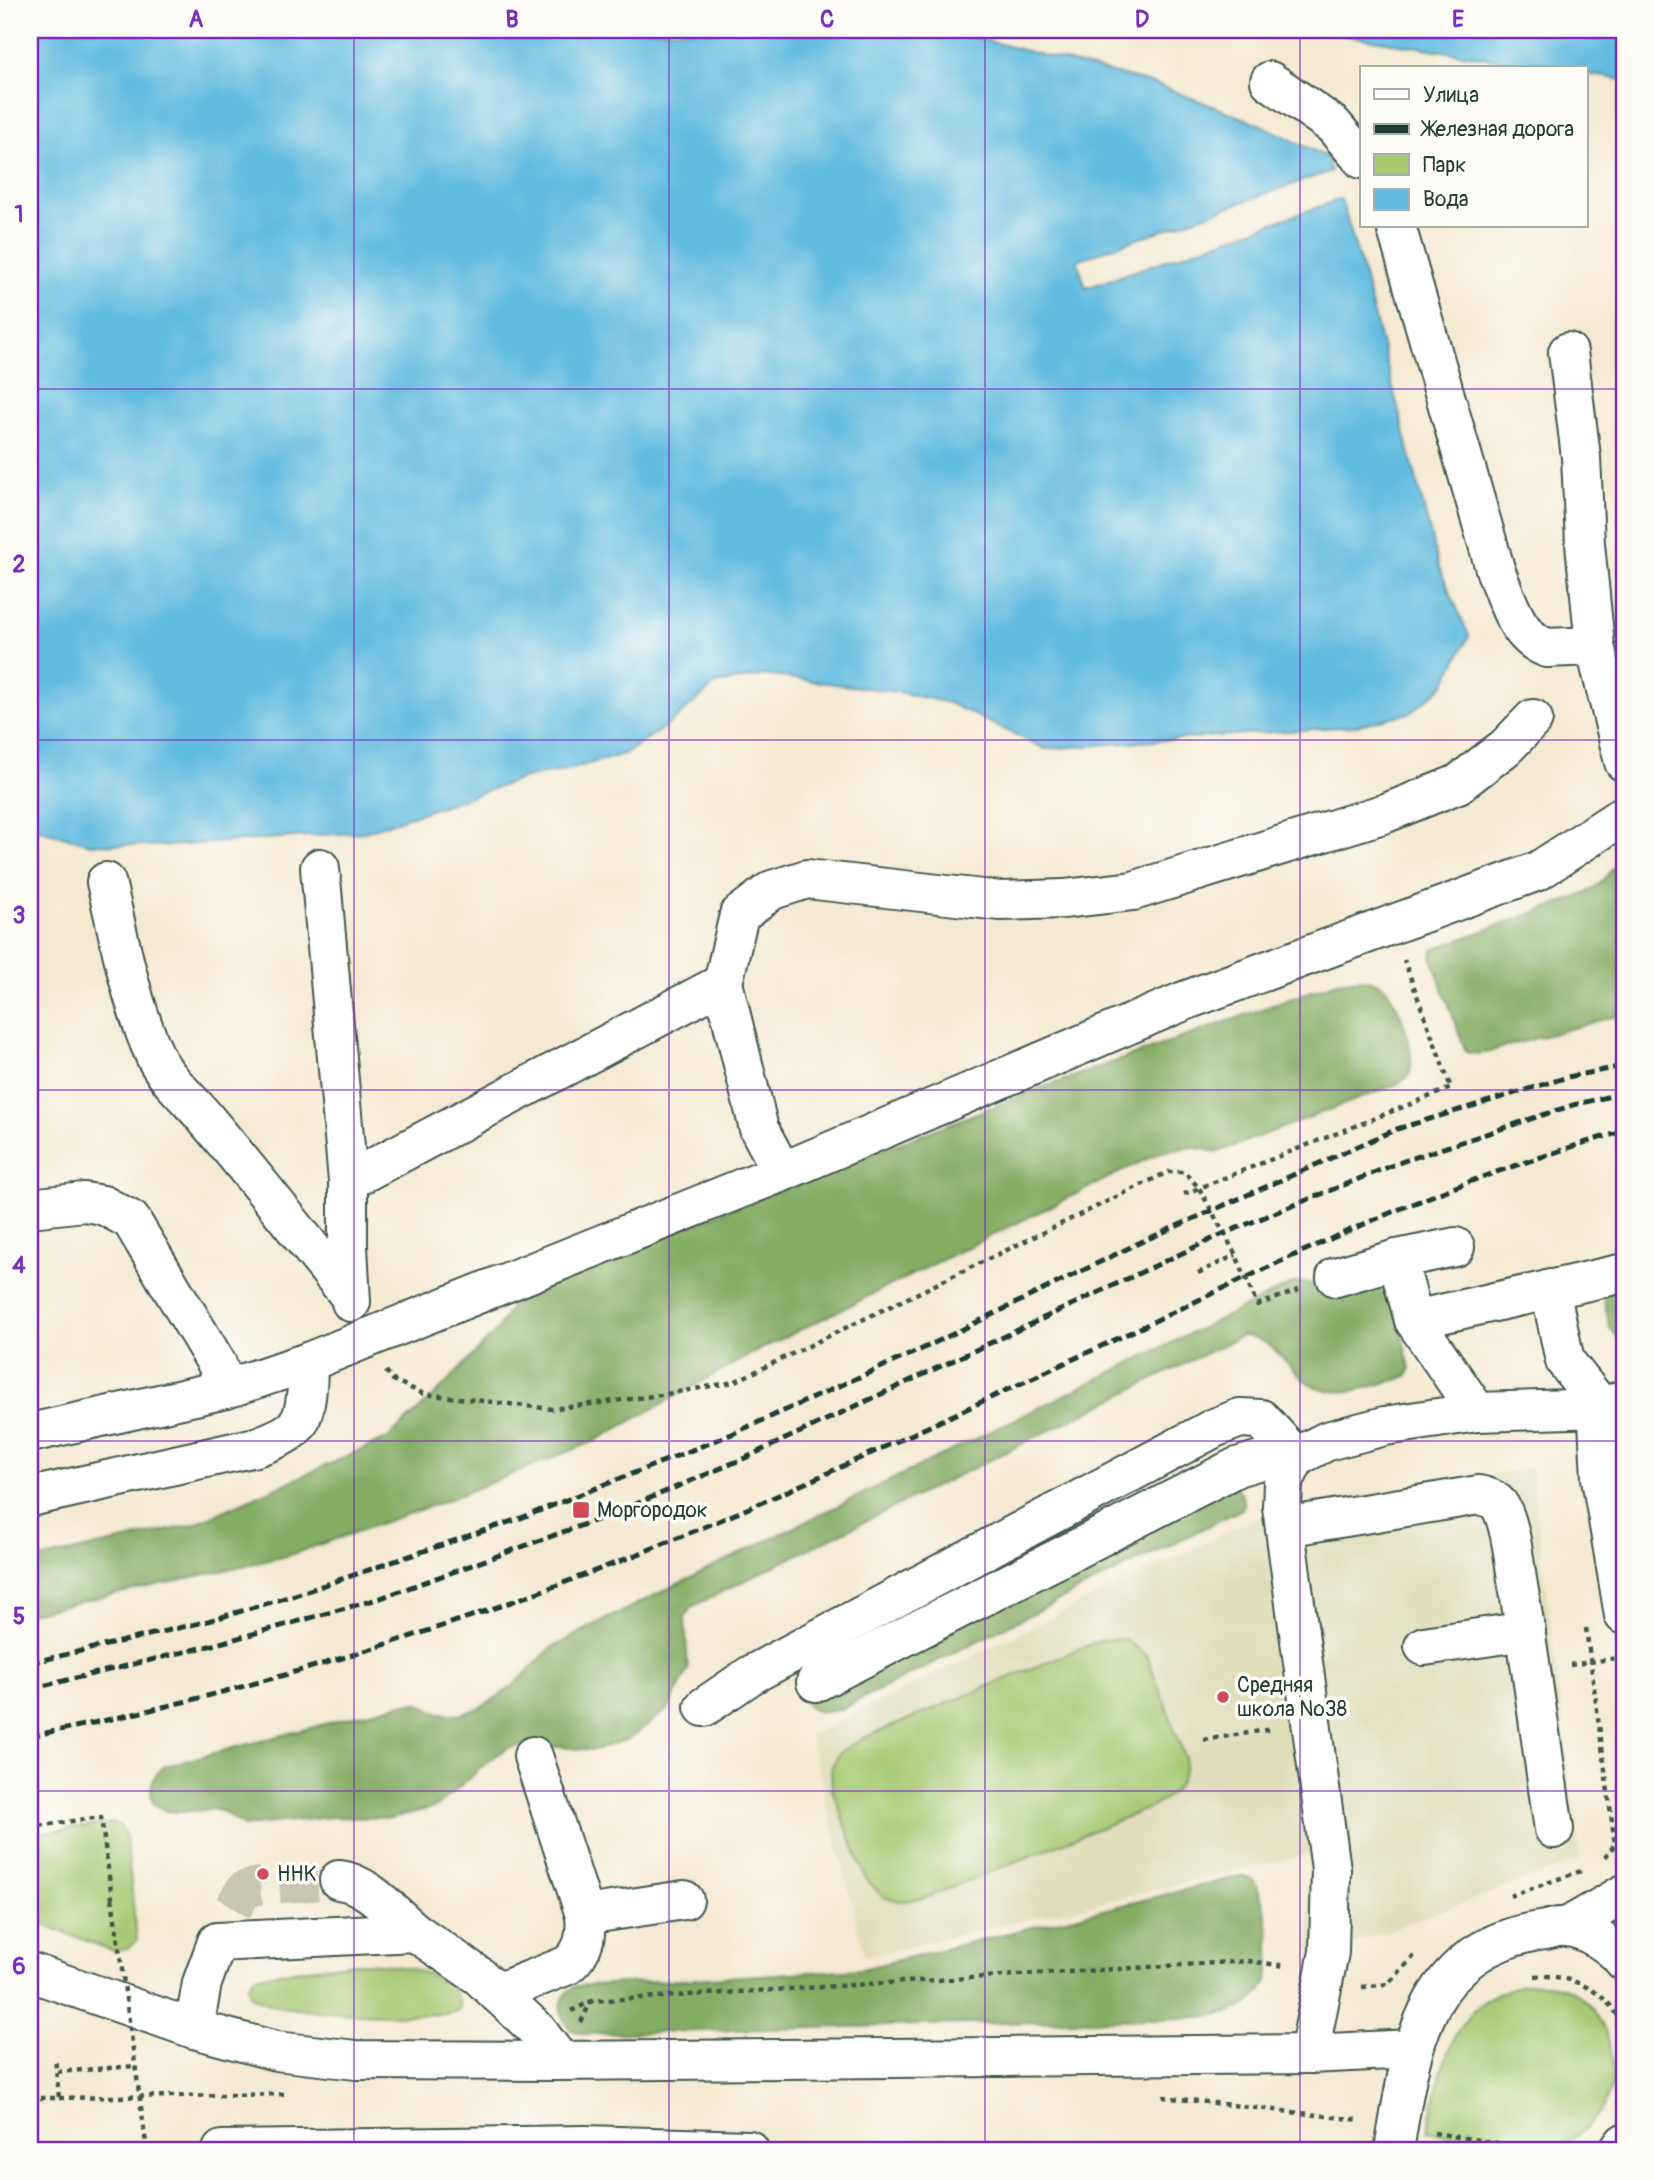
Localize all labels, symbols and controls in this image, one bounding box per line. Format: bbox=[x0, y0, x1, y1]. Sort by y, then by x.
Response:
text: A bbox=[189, 5, 204, 34]
text: B bbox=[505, 5, 519, 34]
text: C bbox=[820, 5, 834, 34]
text: D bbox=[1135, 5, 1149, 34]
text: E bbox=[1452, 5, 1464, 34]
legend bbox=[1360, 66, 1588, 228]
text: Улица bbox=[1423, 82, 1479, 109]
text: Железная дорога bbox=[1420, 116, 1574, 143]
text: Парк bbox=[1423, 152, 1466, 179]
text: Вода bbox=[1423, 186, 1469, 213]
text: 1 bbox=[15, 200, 24, 229]
text: 2 bbox=[13, 550, 26, 579]
text: 3 bbox=[13, 901, 25, 930]
text: 4 bbox=[12, 1251, 26, 1280]
place label: Моргородок bbox=[597, 1497, 708, 1524]
marker: Моргородок bbox=[571, 1500, 591, 1520]
text: 5 bbox=[13, 1602, 25, 1631]
place label: Средняя школа №38 bbox=[1237, 1672, 1347, 1723]
marker: Средняя школа №38 bbox=[1215, 1689, 1231, 1705]
place label: HHK bbox=[277, 1861, 317, 1888]
marker: HHK bbox=[255, 1866, 271, 1882]
text: 6 bbox=[12, 1952, 26, 1981]

